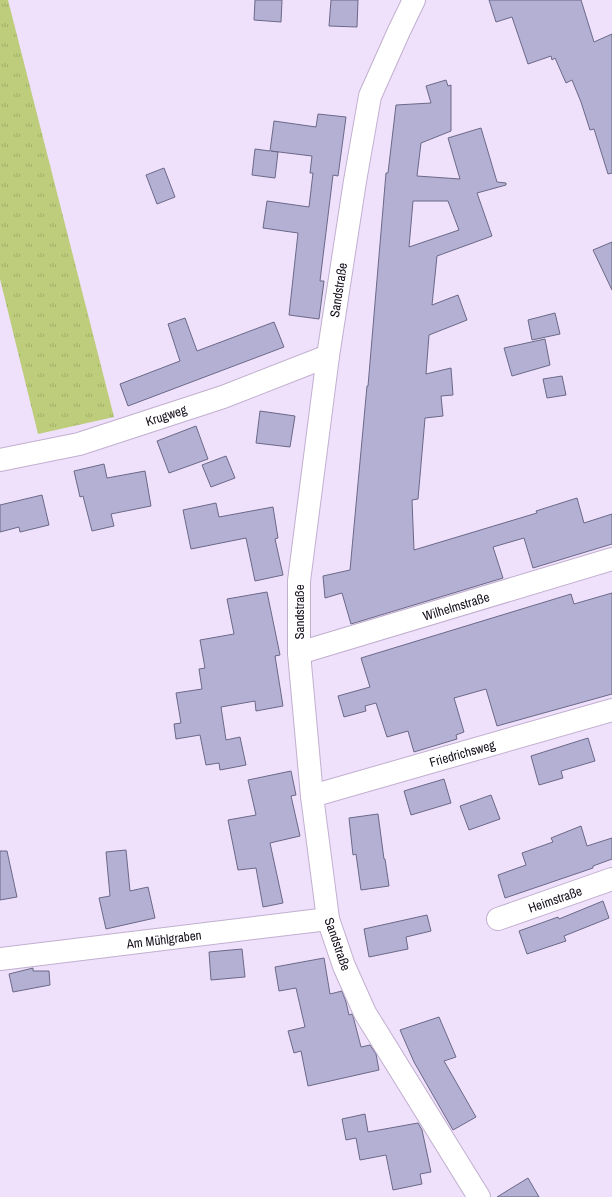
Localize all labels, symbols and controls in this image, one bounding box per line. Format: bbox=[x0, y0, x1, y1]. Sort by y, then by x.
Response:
street label: Sandstraße bbox=[326, 261, 351, 319]
street label: Krugweg bbox=[144, 401, 189, 430]
street label: Sandstraße bbox=[291, 584, 308, 640]
street label: Wilhelmstraße bbox=[421, 588, 492, 625]
street label: Friedrichsweg bbox=[427, 736, 497, 771]
street label: Heimstraße bbox=[526, 882, 584, 917]
street label: Sandstraße bbox=[321, 915, 355, 973]
street label: Am Mühlgraben bbox=[125, 926, 203, 953]

